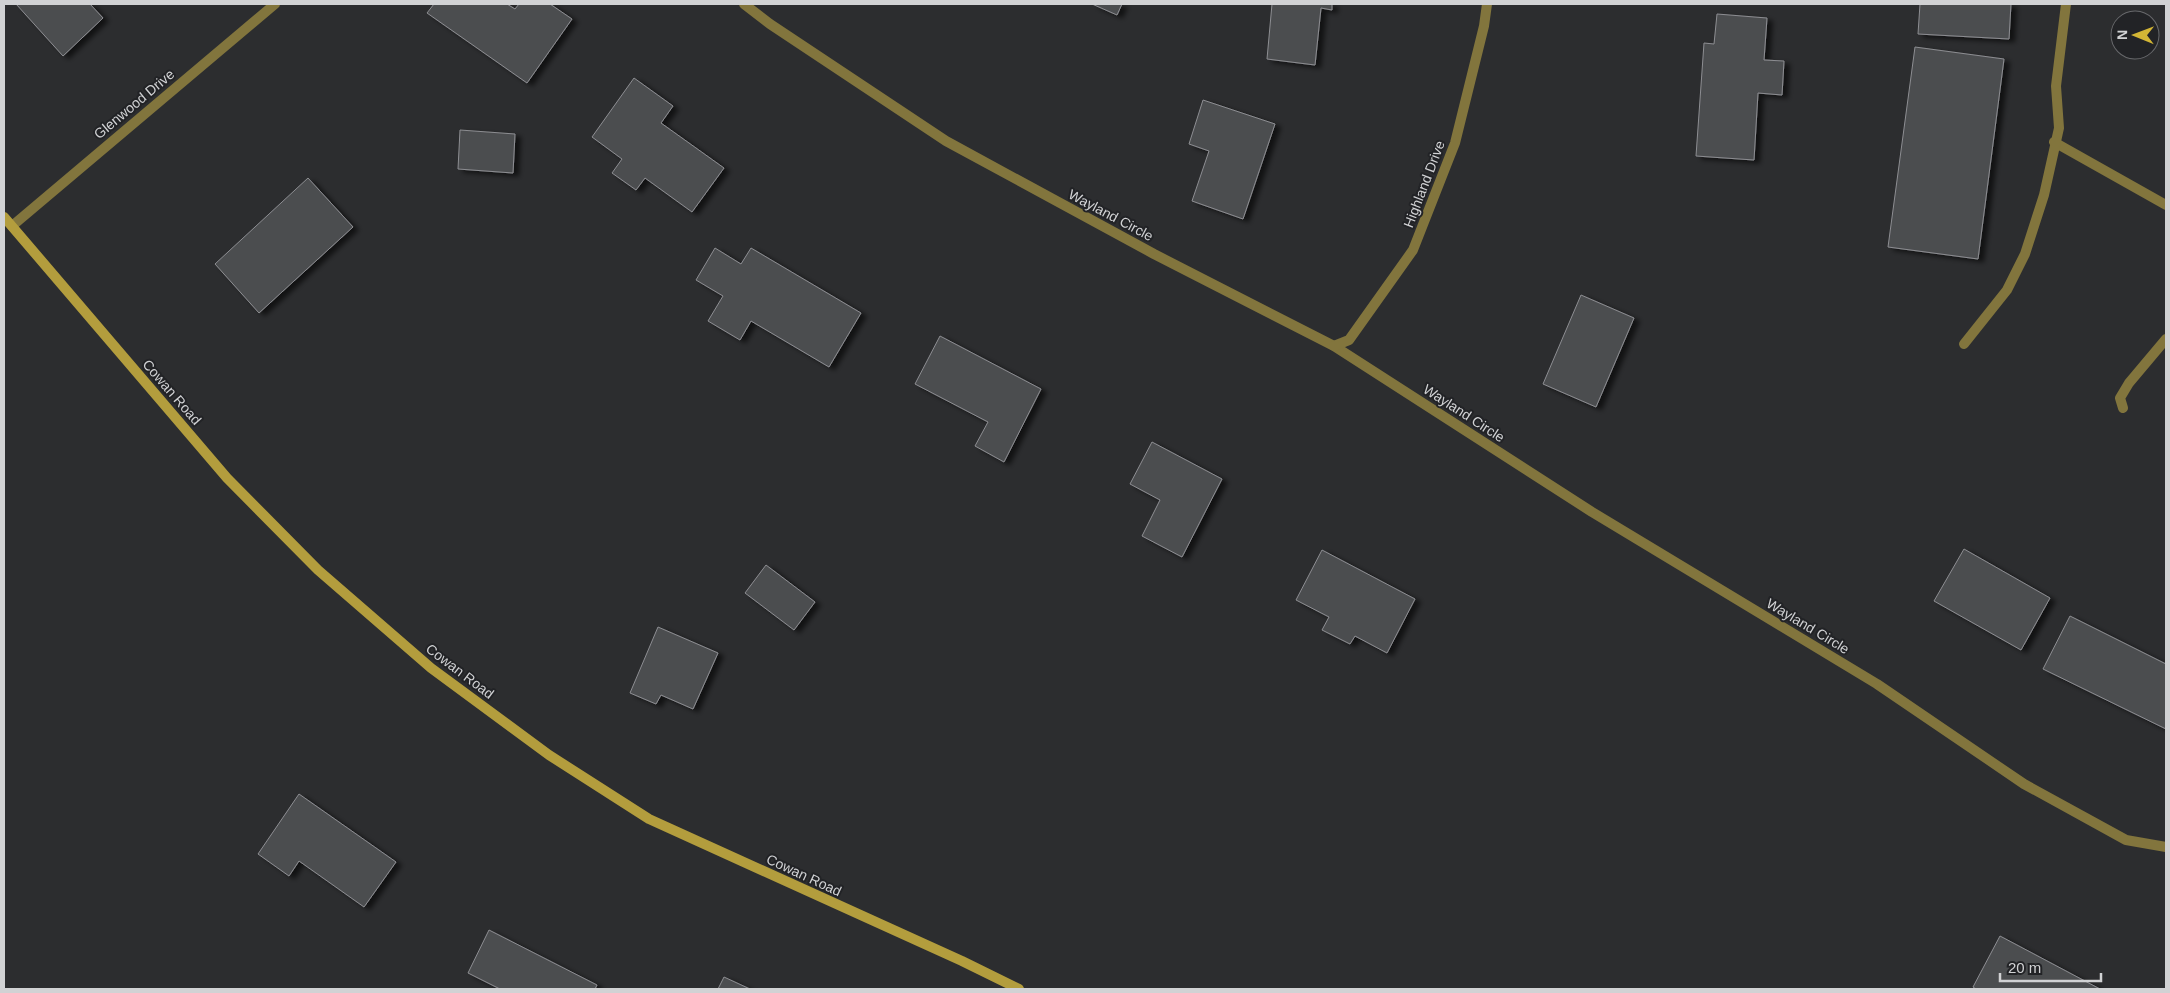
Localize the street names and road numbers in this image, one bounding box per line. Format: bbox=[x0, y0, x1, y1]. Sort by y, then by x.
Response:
street label: Glenwood Drive bbox=[91, 66, 177, 142]
street label: Highland Drive bbox=[1400, 138, 1448, 230]
street label: Wayland Circle bbox=[1066, 186, 1156, 244]
street label: Cowan Road bbox=[139, 356, 205, 428]
street label: Wayland Circle bbox=[1420, 381, 1508, 445]
street label: Wayland Circle bbox=[1764, 595, 1852, 657]
street label: Cowan Road bbox=[423, 640, 497, 702]
street label: Cowan Road bbox=[764, 851, 844, 899]

